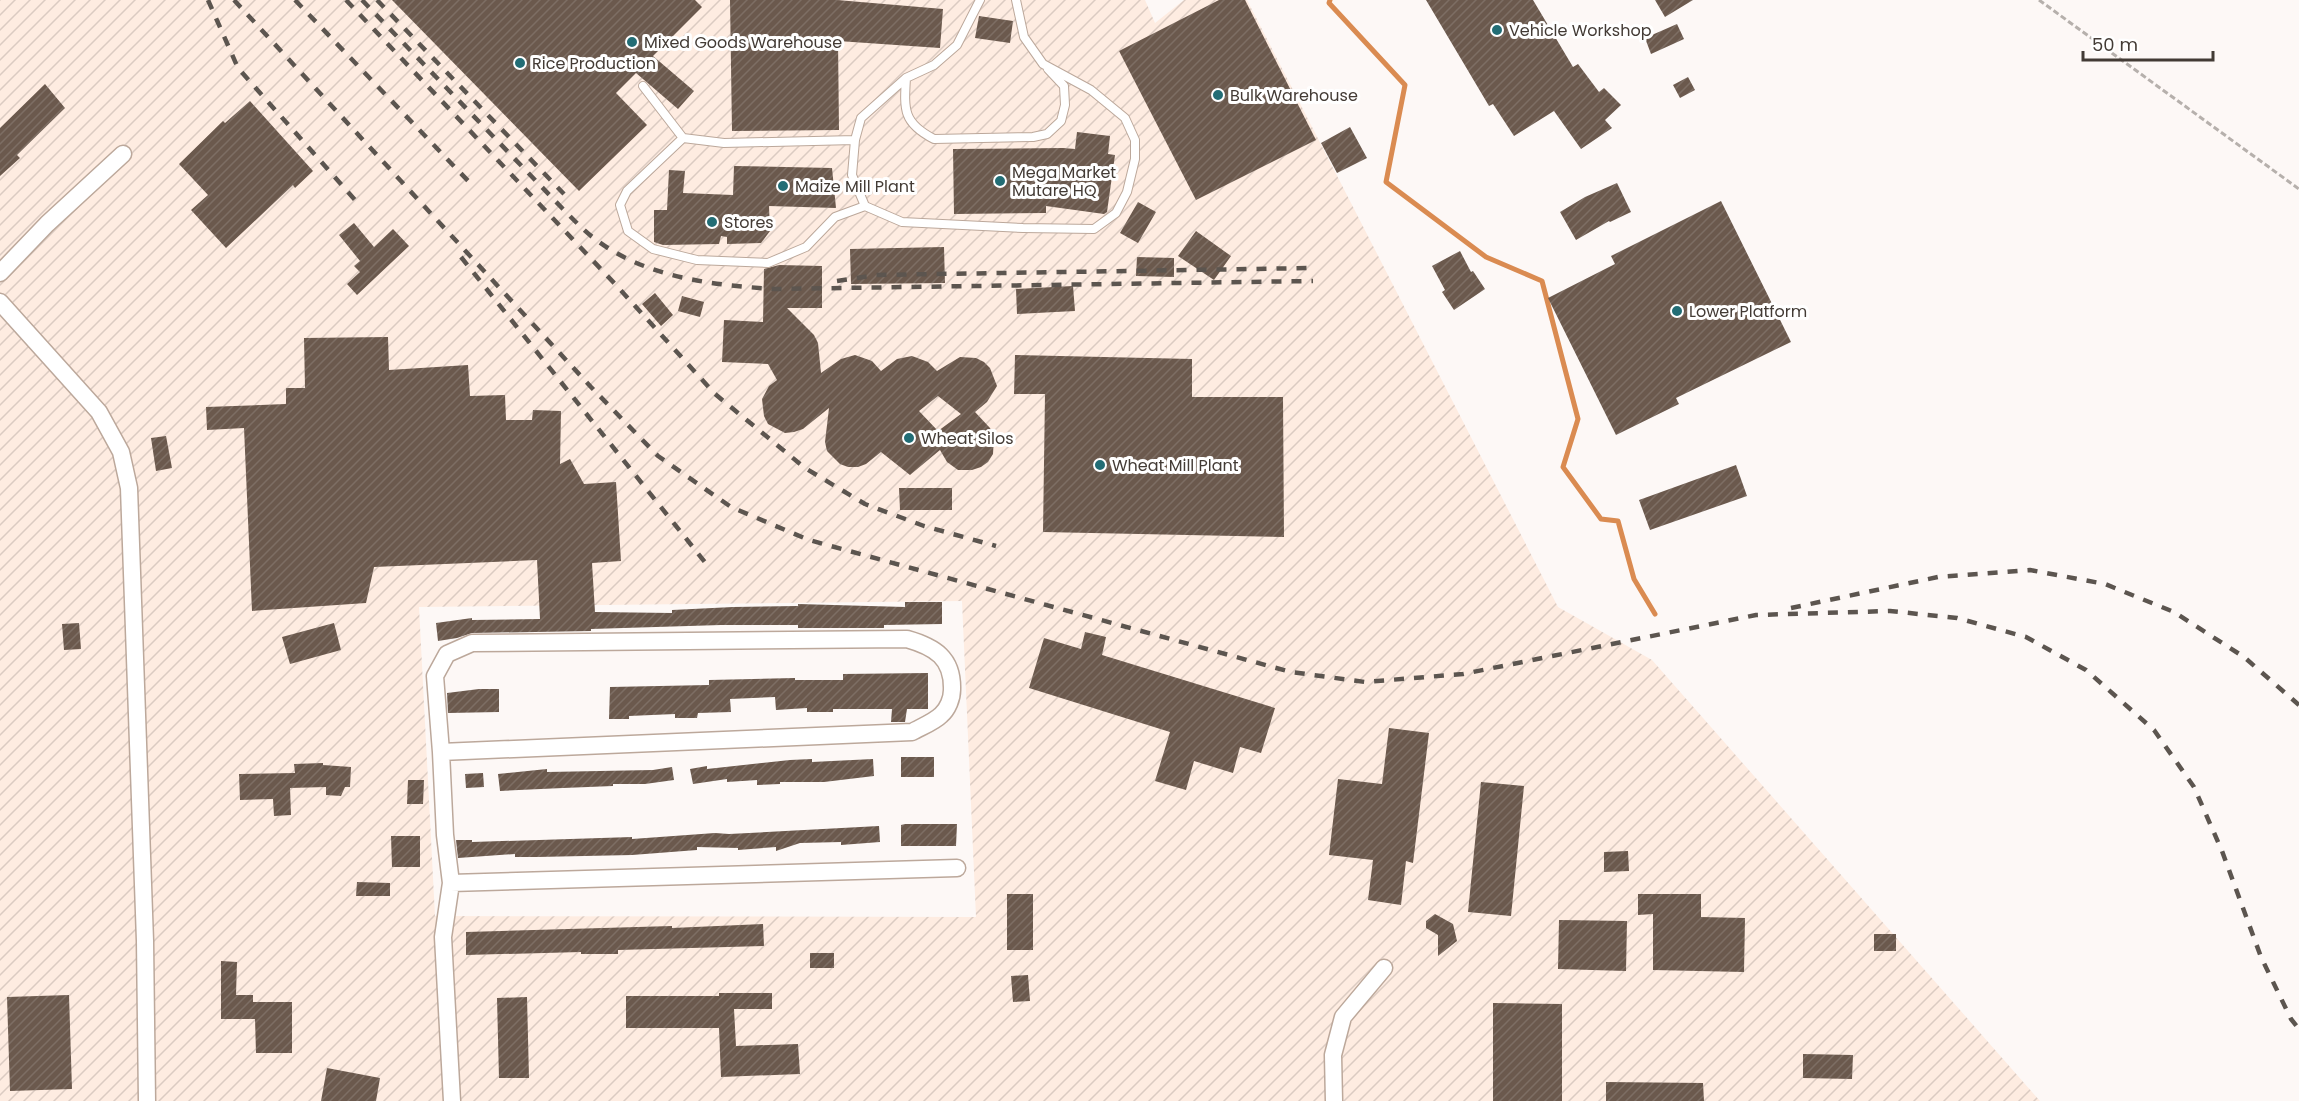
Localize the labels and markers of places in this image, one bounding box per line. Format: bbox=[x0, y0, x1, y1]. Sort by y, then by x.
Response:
place label: Vehicle Workshop bbox=[1509, 19, 1652, 42]
marker: Vehicle Workshop bbox=[1490, 23, 1504, 37]
place label: Mixed Goods Warehouse bbox=[644, 31, 842, 54]
marker: Mixed Goods Warehouse bbox=[625, 35, 639, 49]
place label: Rice Production bbox=[532, 52, 656, 75]
marker: Rice Production bbox=[513, 56, 527, 70]
place label: Bulk Warehouse bbox=[1230, 84, 1358, 107]
marker: Bulk Warehouse bbox=[1211, 88, 1225, 102]
place label: Mega Market Mutare HQ bbox=[1012, 161, 1116, 202]
marker: Mega Market Mutare HQ bbox=[993, 174, 1007, 188]
place label: Maize Mill Plant bbox=[795, 175, 915, 198]
marker: Maize Mill Plant bbox=[776, 179, 790, 193]
place label: Stores bbox=[724, 211, 774, 234]
marker: Stores bbox=[705, 215, 719, 229]
place label: Lower Platform bbox=[1689, 300, 1807, 323]
marker: Lower Platform bbox=[1670, 304, 1684, 318]
place label: Wheat Silos bbox=[921, 427, 1014, 450]
marker: Wheat Silos bbox=[902, 431, 916, 445]
place label: Wheat Mill Plant bbox=[1112, 454, 1239, 477]
marker: Wheat Mill Plant bbox=[1093, 458, 1107, 472]

